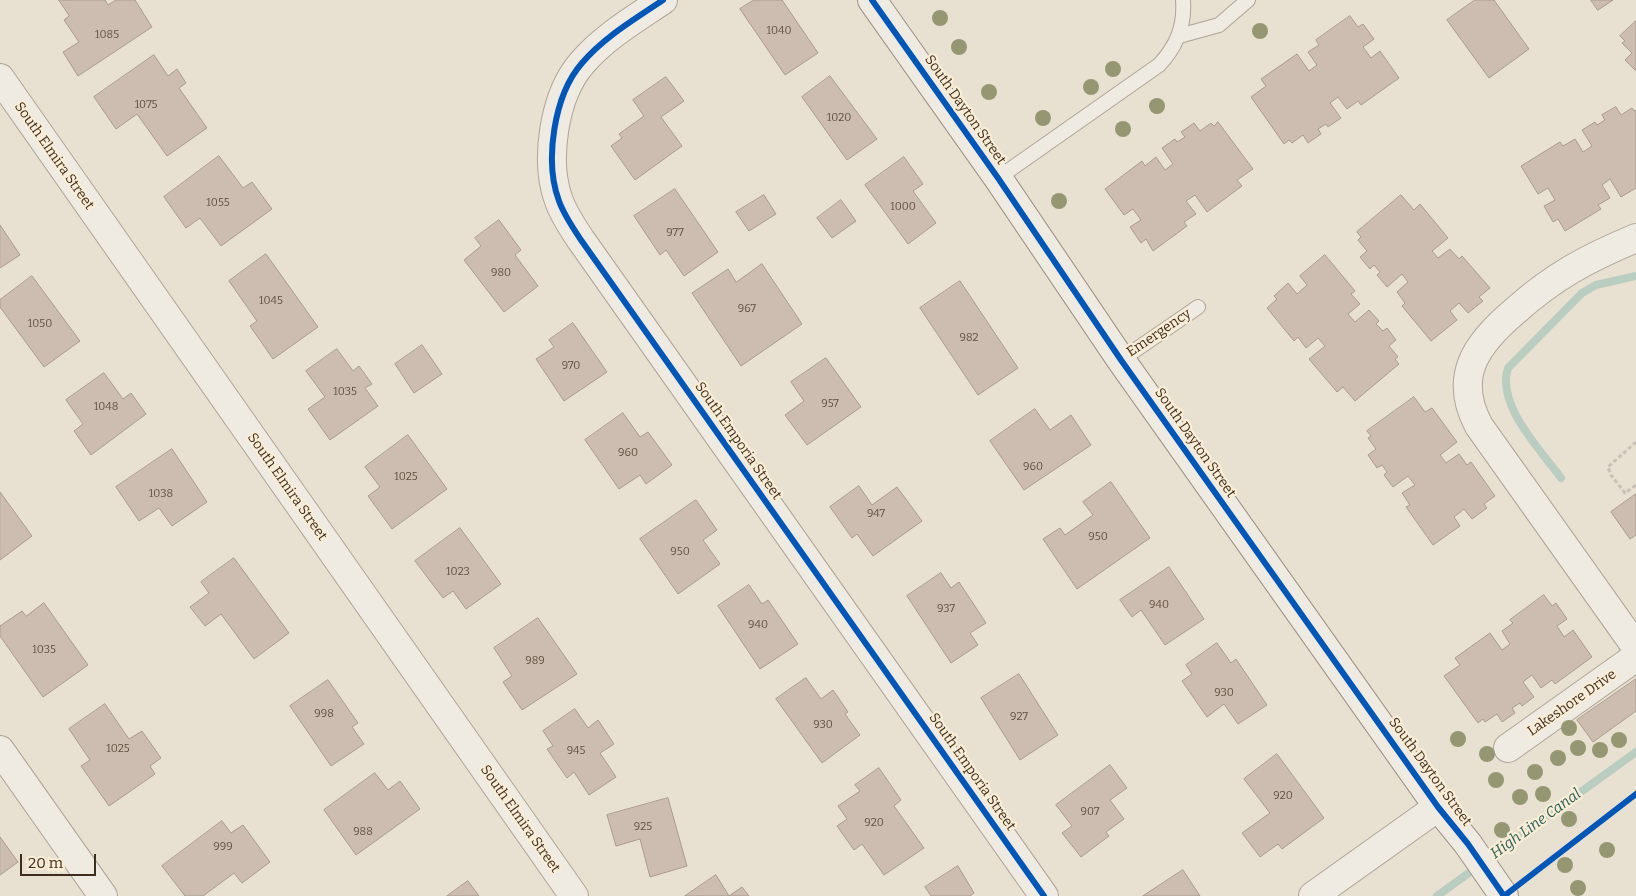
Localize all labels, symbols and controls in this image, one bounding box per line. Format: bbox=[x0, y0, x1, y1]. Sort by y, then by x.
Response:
house number: 1040 bbox=[767, 24, 791, 38]
house number: 1085 bbox=[95, 28, 119, 42]
street label: South Dayton Street bbox=[921, 52, 1009, 168]
house number: 1075 bbox=[135, 98, 157, 112]
street label: South Elmira Street bbox=[11, 99, 97, 213]
house number: 1020 bbox=[827, 111, 851, 125]
house number: 1055 bbox=[206, 196, 230, 210]
house number: 1000 bbox=[890, 200, 916, 214]
house number: 977 bbox=[666, 226, 684, 240]
house number: 980 bbox=[491, 266, 511, 280]
house number: 1045 bbox=[259, 294, 283, 308]
house number: 967 bbox=[738, 302, 756, 316]
street label: Emergency bbox=[1124, 305, 1194, 361]
house number: 1050 bbox=[28, 317, 52, 331]
house number: 982 bbox=[959, 331, 979, 345]
house number: 970 bbox=[562, 359, 580, 373]
street label: South Emporia Street bbox=[691, 379, 785, 503]
house number: 1035 bbox=[333, 385, 357, 399]
street label: South Dayton Street bbox=[1151, 385, 1239, 501]
house number: 957 bbox=[821, 397, 839, 411]
house number: 1048 bbox=[94, 400, 118, 414]
street label: South Elmira Street bbox=[244, 430, 330, 544]
house number: 960 bbox=[618, 446, 638, 460]
house number: 960 bbox=[1023, 460, 1043, 474]
house number: 1025 bbox=[394, 470, 418, 484]
house number: 1038 bbox=[149, 487, 173, 501]
house number: 947 bbox=[867, 507, 885, 521]
house number: 950 bbox=[1088, 530, 1108, 544]
house number: 950 bbox=[670, 545, 690, 559]
house number: 1023 bbox=[446, 565, 470, 579]
house number: 940 bbox=[1149, 598, 1169, 612]
house number: 937 bbox=[937, 602, 955, 616]
house number: 940 bbox=[748, 618, 768, 632]
house number: 1035 bbox=[32, 643, 56, 657]
house number: 989 bbox=[525, 654, 545, 668]
street label: Lakeshore Drive bbox=[1524, 666, 1620, 740]
house number: 930 bbox=[1214, 686, 1234, 700]
house number: 998 bbox=[314, 707, 334, 721]
street label: South Emporia Street bbox=[925, 710, 1019, 834]
house number: 927 bbox=[1010, 710, 1028, 724]
street label: South Dayton Street bbox=[1385, 714, 1475, 830]
house number: 930 bbox=[813, 718, 833, 732]
house number: 1025 bbox=[106, 742, 130, 756]
house number: 945 bbox=[567, 744, 585, 758]
street label: South Elmira Street bbox=[477, 762, 563, 876]
water label: High Line Canal bbox=[1487, 785, 1585, 863]
house number: 920 bbox=[1273, 789, 1293, 803]
house number: 907 bbox=[1080, 805, 1100, 819]
house number: 920 bbox=[864, 816, 884, 830]
house number: 925 bbox=[634, 820, 652, 834]
house number: 988 bbox=[353, 825, 373, 839]
house number: 999 bbox=[213, 840, 233, 854]
scale bar bbox=[22, 844, 99, 876]
text: 20 m bbox=[28, 854, 63, 872]

